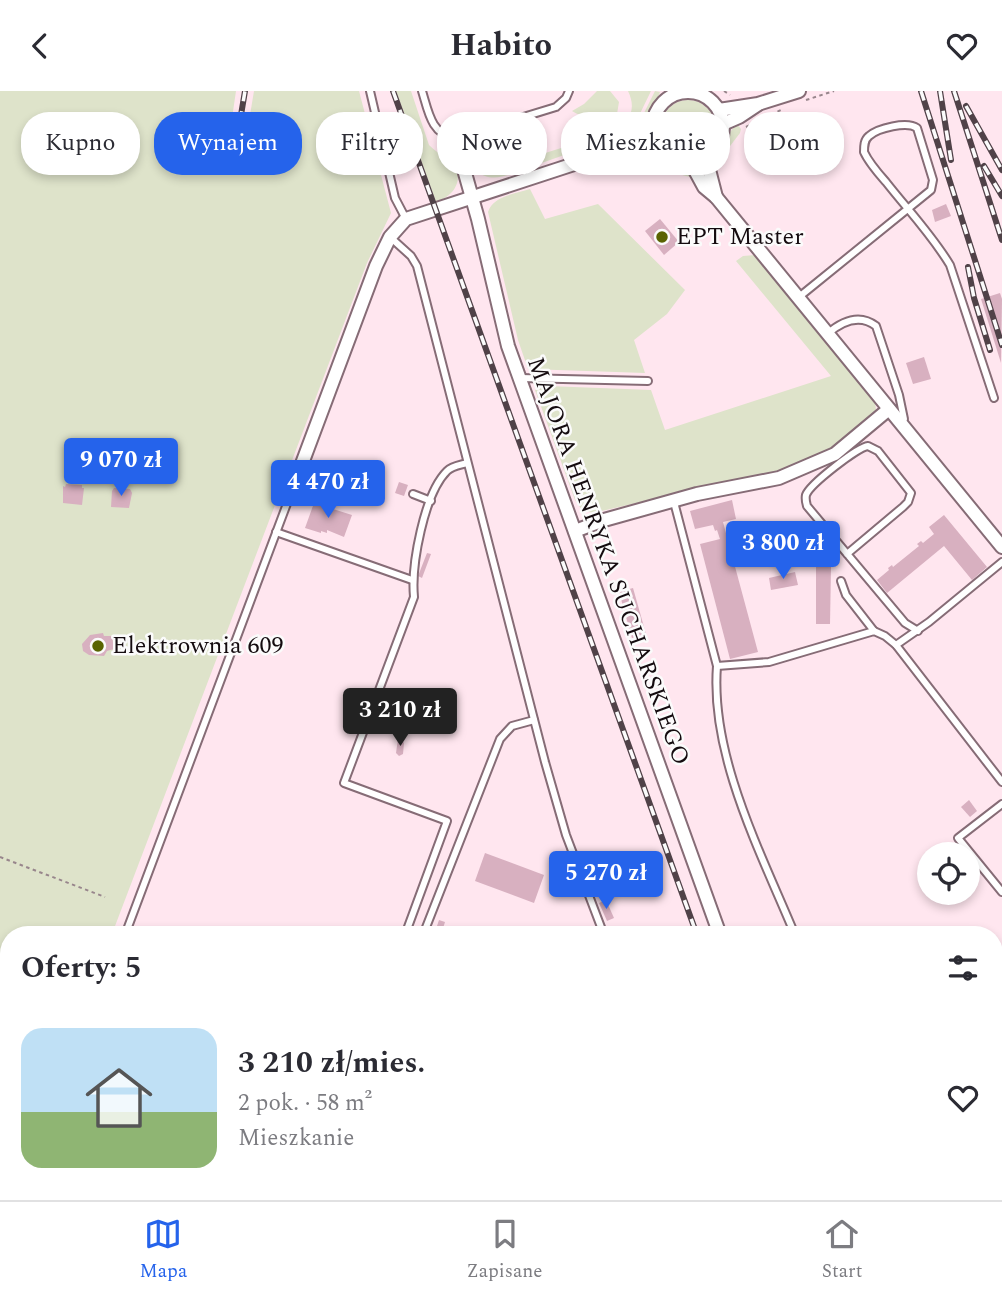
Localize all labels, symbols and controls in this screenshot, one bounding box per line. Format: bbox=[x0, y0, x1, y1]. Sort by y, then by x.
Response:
text: Habito bbox=[450, 21, 552, 70]
icon: back bbox=[21, 27, 59, 65]
icon: heart bbox=[943, 27, 981, 65]
chip: Kupno bbox=[21, 112, 140, 175]
chip: Wynajem bbox=[154, 112, 302, 175]
chip: Filtry bbox=[316, 112, 423, 175]
chip: Nowe bbox=[437, 112, 547, 175]
chip: Mieszkanie bbox=[561, 112, 730, 175]
chip: Dom bbox=[744, 112, 844, 175]
place label: EPT Master bbox=[676, 219, 804, 255]
marker: EPT Master bbox=[654, 229, 670, 245]
street label: MAJORA HENRYKA SUCHARSKIEGO bbox=[517, 352, 699, 770]
pin: 9 070 zł bbox=[49, 439, 193, 498]
text: 9 070 zł bbox=[80, 443, 162, 478]
pin: 4 470 zł bbox=[256, 461, 400, 520]
text: 4 470 zł bbox=[287, 465, 369, 500]
pin: 3 800 zł bbox=[711, 521, 855, 581]
text: 3 800 zł bbox=[742, 526, 824, 561]
place label: Elektrownia 609 bbox=[112, 628, 284, 664]
marker: Elektrownia 609 bbox=[90, 638, 106, 654]
pin: 3 210 zł bbox=[328, 689, 472, 748]
text: 3 210 zł bbox=[359, 693, 441, 728]
map controls bbox=[917, 842, 980, 905]
button: locate bbox=[917, 842, 980, 905]
pin: 5 270 zł bbox=[534, 851, 678, 911]
text: 5 270 zł bbox=[565, 856, 647, 891]
text: Oferty: 5 bbox=[21, 945, 142, 991]
icon: filters bbox=[944, 949, 982, 987]
text: 3 210 zł/mies. bbox=[238, 1040, 425, 1086]
icon: home bbox=[77, 1056, 161, 1140]
icon: heart bbox=[944, 1079, 982, 1117]
text: 2 pok. · 58 m² bbox=[238, 1086, 372, 1121]
text: Mieszkanie bbox=[238, 1121, 354, 1156]
tab: Mapa bbox=[140, 1215, 187, 1286]
tab: Zapisane bbox=[467, 1215, 543, 1286]
tab: Start bbox=[822, 1215, 862, 1286]

